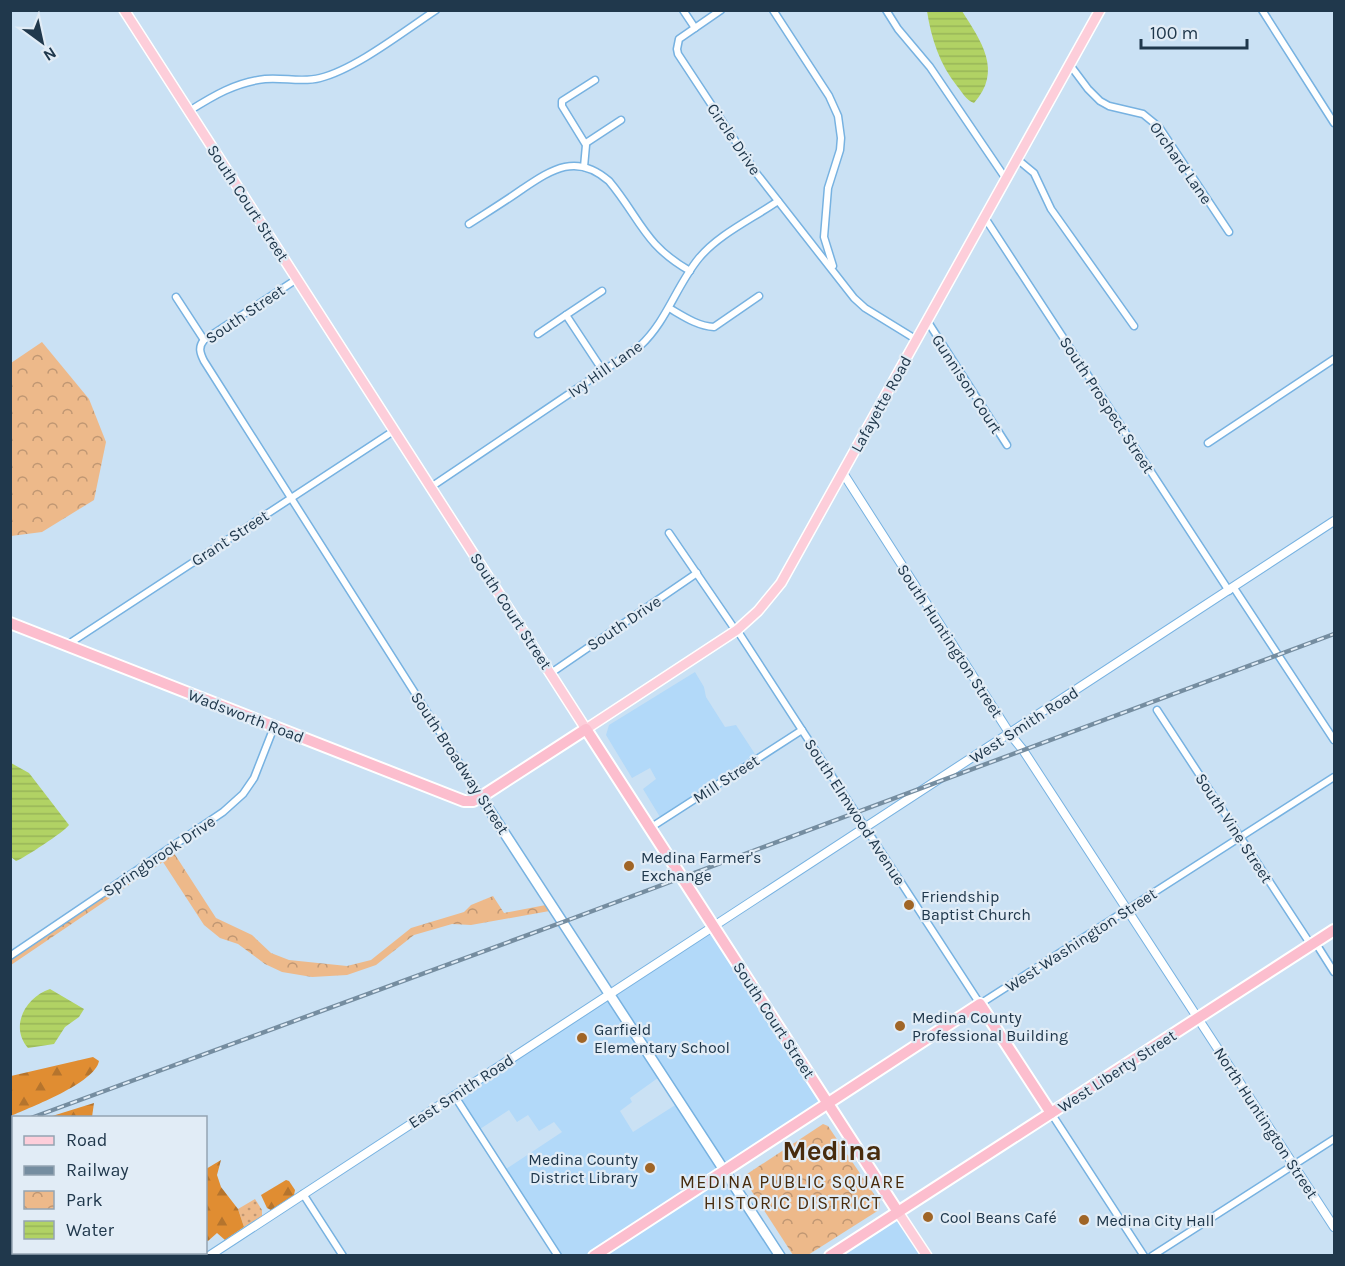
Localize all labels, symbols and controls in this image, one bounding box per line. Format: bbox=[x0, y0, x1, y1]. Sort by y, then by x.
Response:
north arrow bbox=[12, 12, 72, 72]
scale bar bbox=[1141, 12, 1248, 50]
text: 100 m bbox=[1150, 22, 1198, 44]
text: N bbox=[40, 43, 60, 65]
street label: Circle Drive bbox=[703, 99, 765, 179]
street label: Orchard Lane bbox=[1146, 118, 1216, 208]
street label: South Court Street bbox=[203, 141, 293, 265]
street label: South Street bbox=[202, 281, 288, 347]
street label: Gunnison Court bbox=[928, 331, 1006, 437]
street label: South Prospect Street bbox=[1056, 333, 1158, 477]
street label: Ivy Hill Lane bbox=[564, 337, 646, 401]
street label: Lafayette Road bbox=[847, 353, 915, 455]
street label: Grant Street bbox=[188, 506, 272, 570]
street label: South Court Street bbox=[466, 549, 556, 673]
street label: South Huntington Street bbox=[893, 561, 1007, 721]
street label: South Drive bbox=[583, 591, 665, 655]
street label: West Smith Road bbox=[966, 683, 1082, 767]
street label: Wadsworth Road bbox=[185, 685, 307, 747]
street label: South Broadway Street bbox=[407, 688, 513, 838]
street label: South Elmwood Avenue bbox=[800, 735, 910, 889]
street label: Mill Street bbox=[689, 751, 763, 807]
street label: South Vine Street bbox=[1191, 770, 1277, 886]
street label: Springbrook Drive bbox=[99, 811, 219, 901]
place label: Medina Farmer's Exchange bbox=[641, 848, 761, 885]
marker: Medina Farmer's Exchange bbox=[622, 859, 636, 873]
street label: West Washington Street bbox=[1002, 884, 1160, 996]
place label: Friendship Baptist Church bbox=[921, 887, 1031, 924]
marker: Friendship Baptist Church bbox=[902, 898, 916, 912]
street label: South Court Street bbox=[729, 958, 819, 1082]
place label: Medina County Professional Building bbox=[912, 1008, 1068, 1045]
marker: Medina County Professional Building bbox=[893, 1019, 907, 1033]
place label: Garfield Elementary School bbox=[594, 1020, 730, 1057]
street label: West Liberty Street bbox=[1054, 1026, 1180, 1116]
marker: Garfield Elementary School bbox=[575, 1031, 589, 1045]
street label: North Huntington Street bbox=[1210, 1044, 1322, 1202]
street label: East Smith Road bbox=[405, 1050, 517, 1132]
legend bbox=[12, 1116, 207, 1254]
text: Road bbox=[66, 1129, 107, 1151]
district label: Medina bbox=[782, 1134, 882, 1167]
place label: Medina County District Library bbox=[528, 1150, 639, 1187]
text: Railway bbox=[66, 1159, 129, 1181]
marker: Medina County District Library bbox=[643, 1161, 657, 1175]
district label: MEDINA PUBLIC SQUARE HISTORIC DISTRICT bbox=[680, 1171, 906, 1214]
text: Park bbox=[66, 1189, 103, 1211]
place label: Cool Beans Café bbox=[940, 1208, 1057, 1227]
marker: Cool Beans Café bbox=[921, 1210, 935, 1224]
place label: Medina City Hall bbox=[1096, 1211, 1215, 1230]
marker: Medina City Hall bbox=[1077, 1213, 1091, 1227]
text: Water bbox=[66, 1219, 114, 1241]

